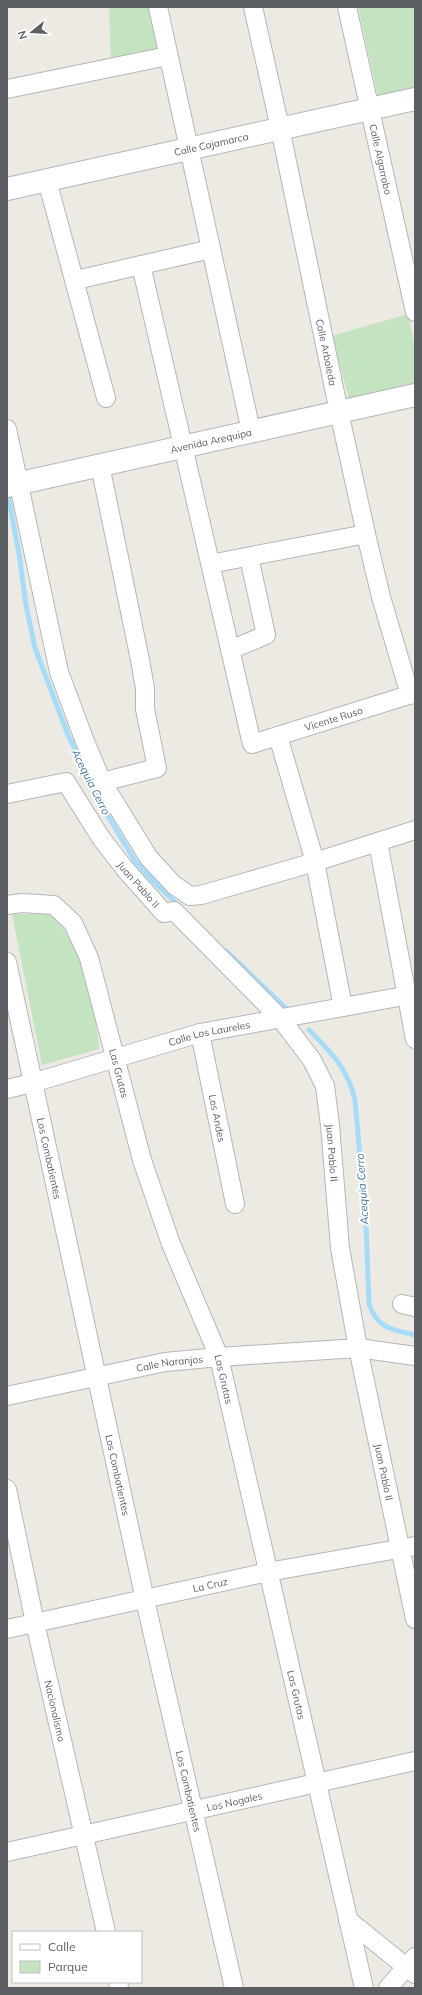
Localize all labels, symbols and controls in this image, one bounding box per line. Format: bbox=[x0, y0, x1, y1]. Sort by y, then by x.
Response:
north arrow bbox=[12, 12, 52, 52]
text: N bbox=[15, 29, 30, 41]
street label: Calle Algarrobo bbox=[367, 123, 395, 196]
street label: Calle Cajamarca bbox=[173, 129, 250, 159]
street label: Calle Arboleda bbox=[313, 318, 340, 387]
street label: Avenida Arequipa bbox=[169, 425, 253, 456]
street label: Vicente Ruso bbox=[303, 703, 364, 734]
water label: Acequia Cerro bbox=[68, 746, 114, 817]
street label: Juan Pablo II bbox=[115, 858, 163, 910]
street label: Calle Los Laureles bbox=[167, 1018, 251, 1049]
street label: Las Grutas bbox=[107, 1047, 132, 1099]
street label: Los Andes bbox=[206, 1093, 229, 1143]
street label: Los Combatientes bbox=[34, 1117, 65, 1200]
street label: Juan Pablo II bbox=[323, 1123, 341, 1182]
water label: Acequia Cerro bbox=[353, 1153, 372, 1226]
street label: Calle Naranjos bbox=[135, 1352, 204, 1375]
street label: Las Grutas bbox=[212, 1353, 236, 1405]
street label: Los Combatientes bbox=[103, 1433, 133, 1517]
street label: Juan Pablo II bbox=[372, 1442, 396, 1502]
street label: La Cruz bbox=[191, 1574, 229, 1595]
street label: Las Grutas bbox=[285, 1669, 309, 1721]
street label: Nacionalismo bbox=[42, 1679, 69, 1743]
street label: Los Combatientes bbox=[173, 1749, 204, 1833]
street label: Los Nogales bbox=[205, 1789, 264, 1814]
legend bbox=[12, 1931, 142, 1983]
text: Calle bbox=[48, 1939, 75, 1954]
text: Parque bbox=[48, 1959, 88, 1974]

